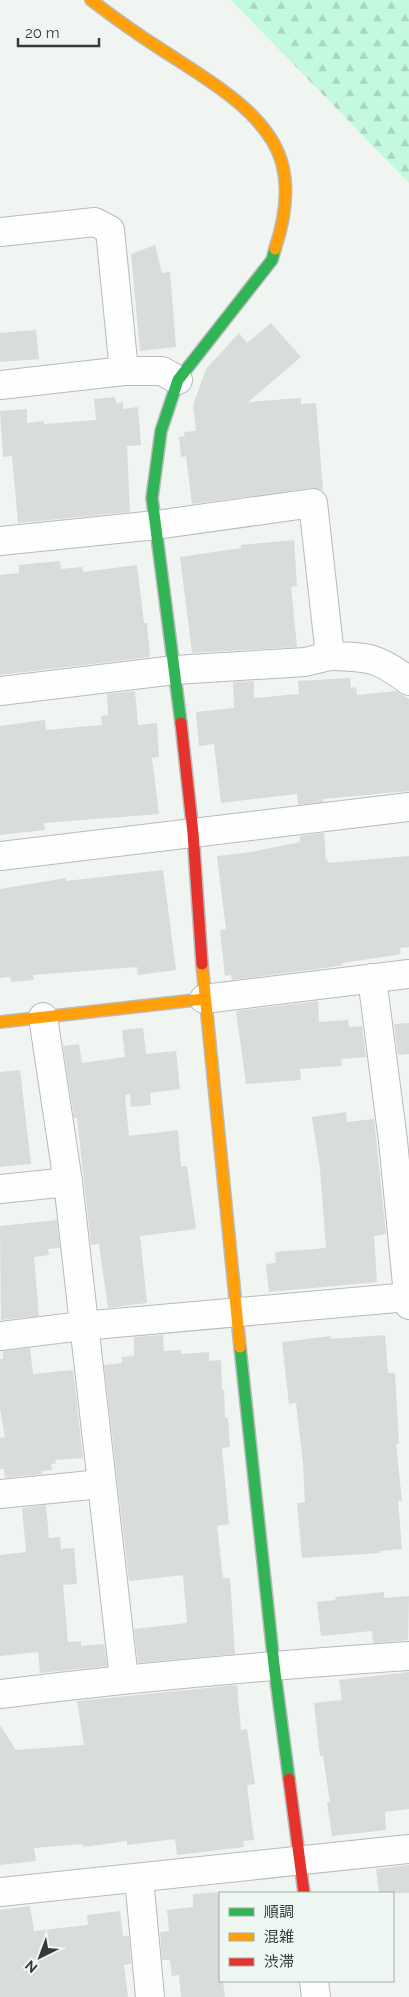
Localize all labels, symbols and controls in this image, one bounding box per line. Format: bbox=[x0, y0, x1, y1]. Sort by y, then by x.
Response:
scale bar bbox=[18, 15, 99, 47]
text: 20 m bbox=[25, 24, 60, 42]
legend bbox=[219, 1892, 394, 1982]
text: 順調 bbox=[264, 1903, 294, 1921]
text: 混雑 bbox=[264, 1928, 294, 1946]
north arrow bbox=[15, 1932, 65, 1982]
text: 渋滞 bbox=[264, 1953, 294, 1971]
text: N bbox=[22, 1957, 41, 1976]

